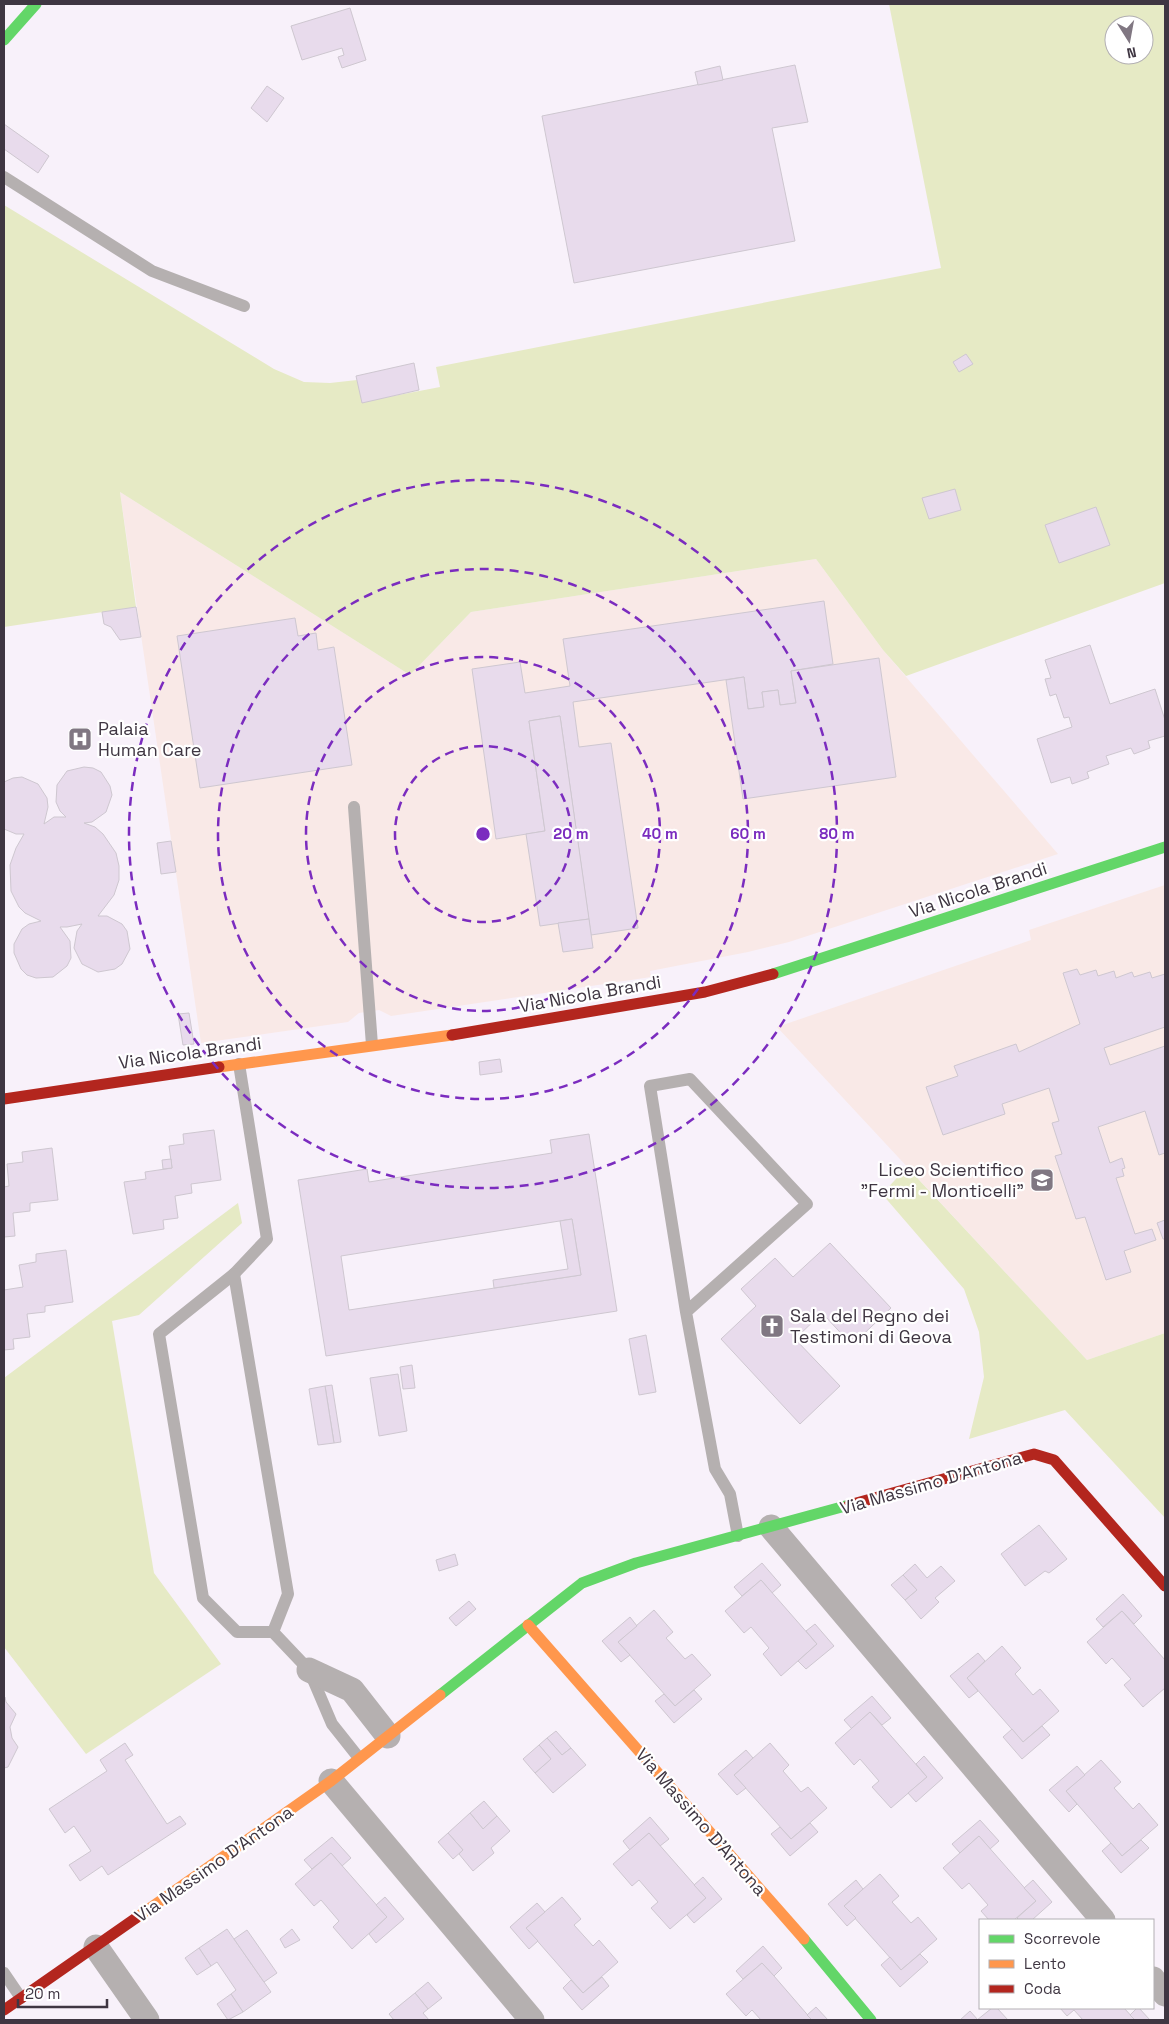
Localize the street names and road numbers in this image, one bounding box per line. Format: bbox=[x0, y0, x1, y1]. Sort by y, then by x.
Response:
street label: Via Nicola Brandi bbox=[906, 856, 1050, 923]
street label: Via Nicola Brandi bbox=[517, 970, 663, 1017]
street label: Via Nicola Brandi bbox=[117, 1031, 263, 1074]
street label: Via Massimo D'Antona bbox=[837, 1446, 1025, 1520]
street label: Via Massimo D'Antona bbox=[631, 1743, 772, 1900]
street label: Via Massimo D'Antona bbox=[130, 1800, 297, 1927]

